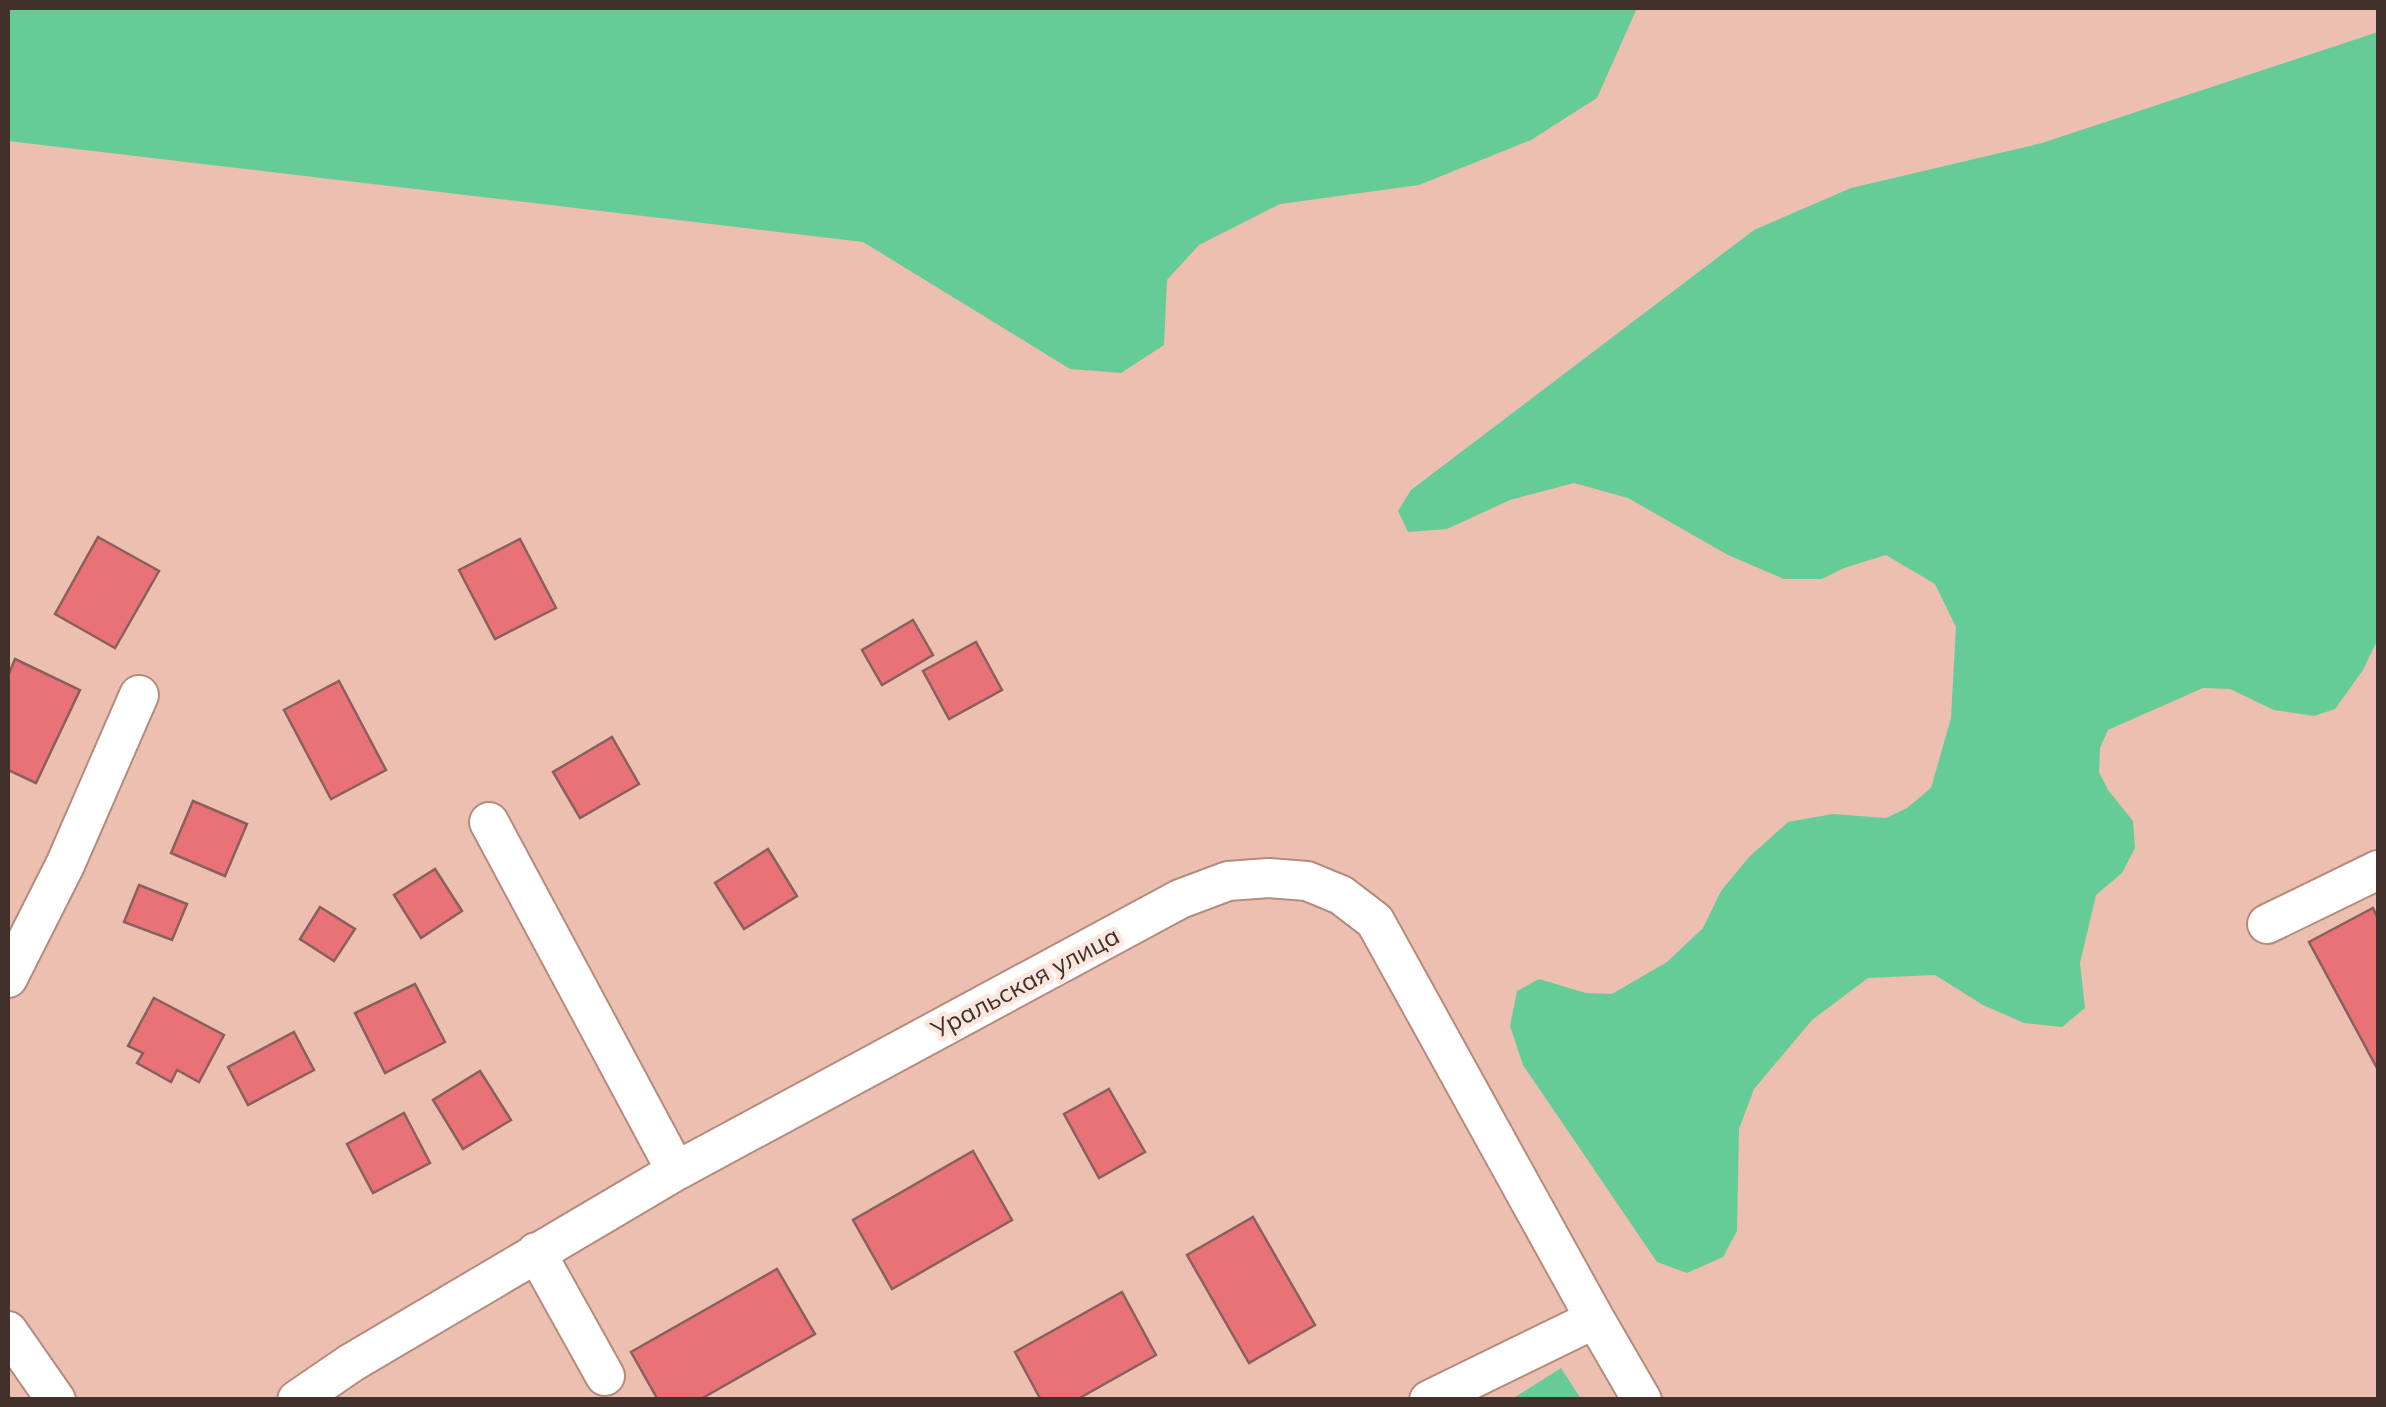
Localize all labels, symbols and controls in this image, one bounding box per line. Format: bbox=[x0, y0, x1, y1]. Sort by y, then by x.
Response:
street label: Уральская улица bbox=[925, 919, 1124, 1045]

